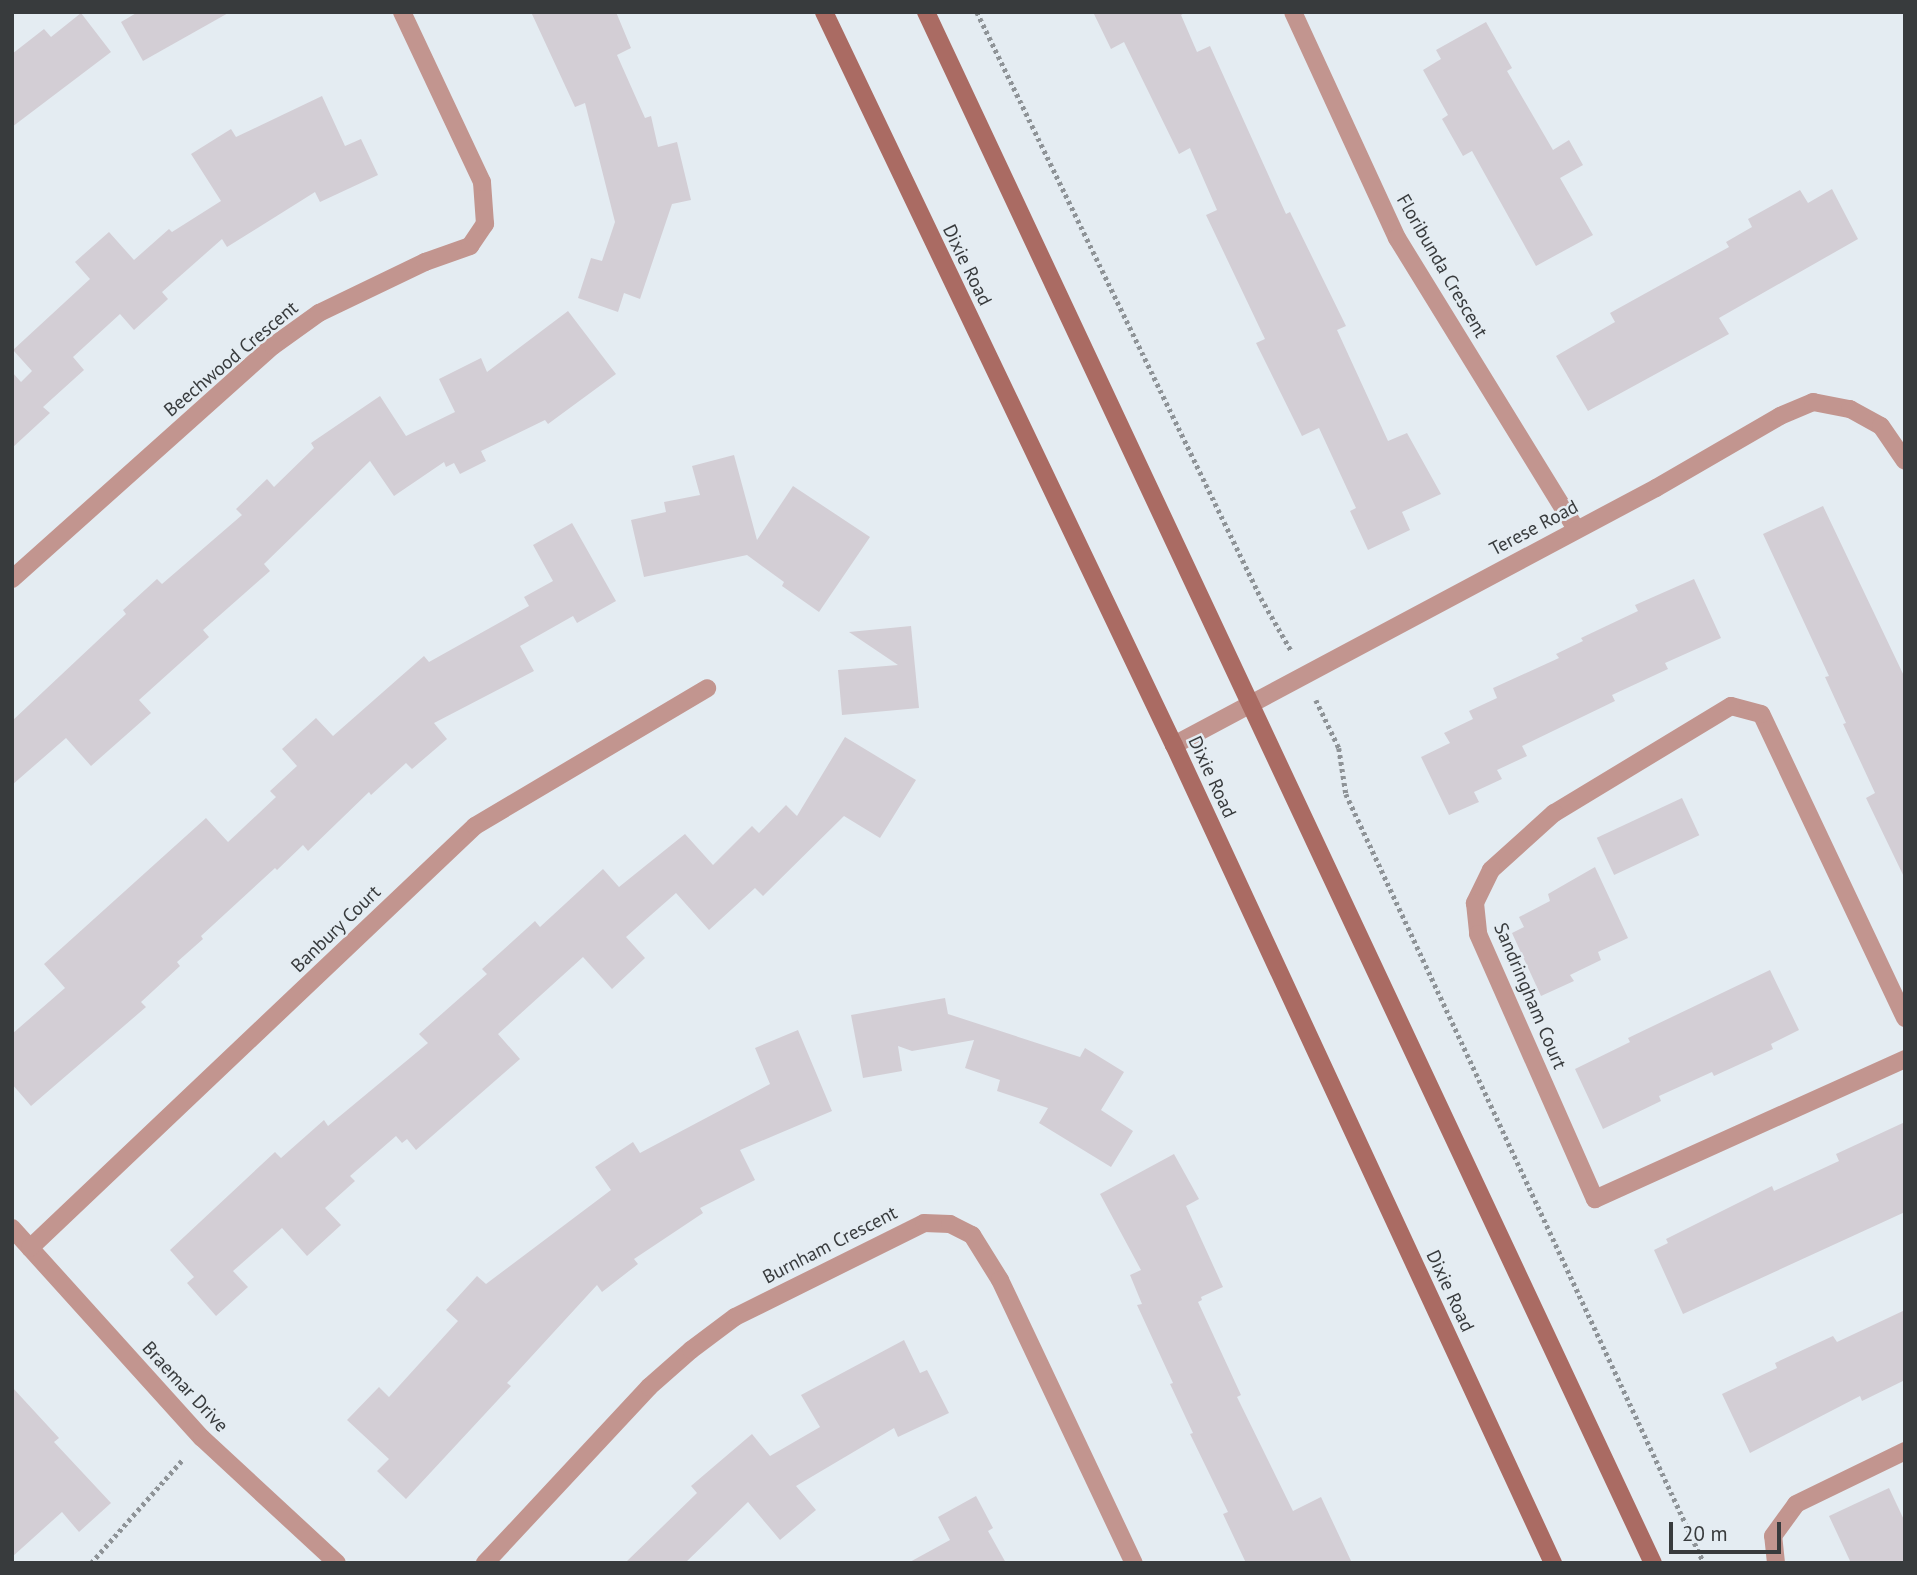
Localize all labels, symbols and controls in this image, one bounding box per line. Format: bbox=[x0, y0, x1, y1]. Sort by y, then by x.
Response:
street label: Floribunda Crescent bbox=[1392, 190, 1492, 342]
street label: Dixie Road bbox=[938, 221, 996, 309]
street label: Beechwood Crescent bbox=[159, 296, 303, 422]
street label: Terese Road bbox=[1486, 495, 1582, 561]
street label: Dixie Road bbox=[1183, 733, 1241, 821]
street label: Banbury Court bbox=[286, 881, 386, 977]
street label: Sandringham Court bbox=[1489, 919, 1571, 1073]
street label: Burnham Crescent bbox=[759, 1201, 901, 1289]
street label: Dixie Road bbox=[1421, 1247, 1479, 1335]
street label: Braemar Drive bbox=[137, 1337, 233, 1437]
scale bar bbox=[1672, 1508, 1784, 1552]
text: 20 m bbox=[1682, 1520, 1728, 1547]

